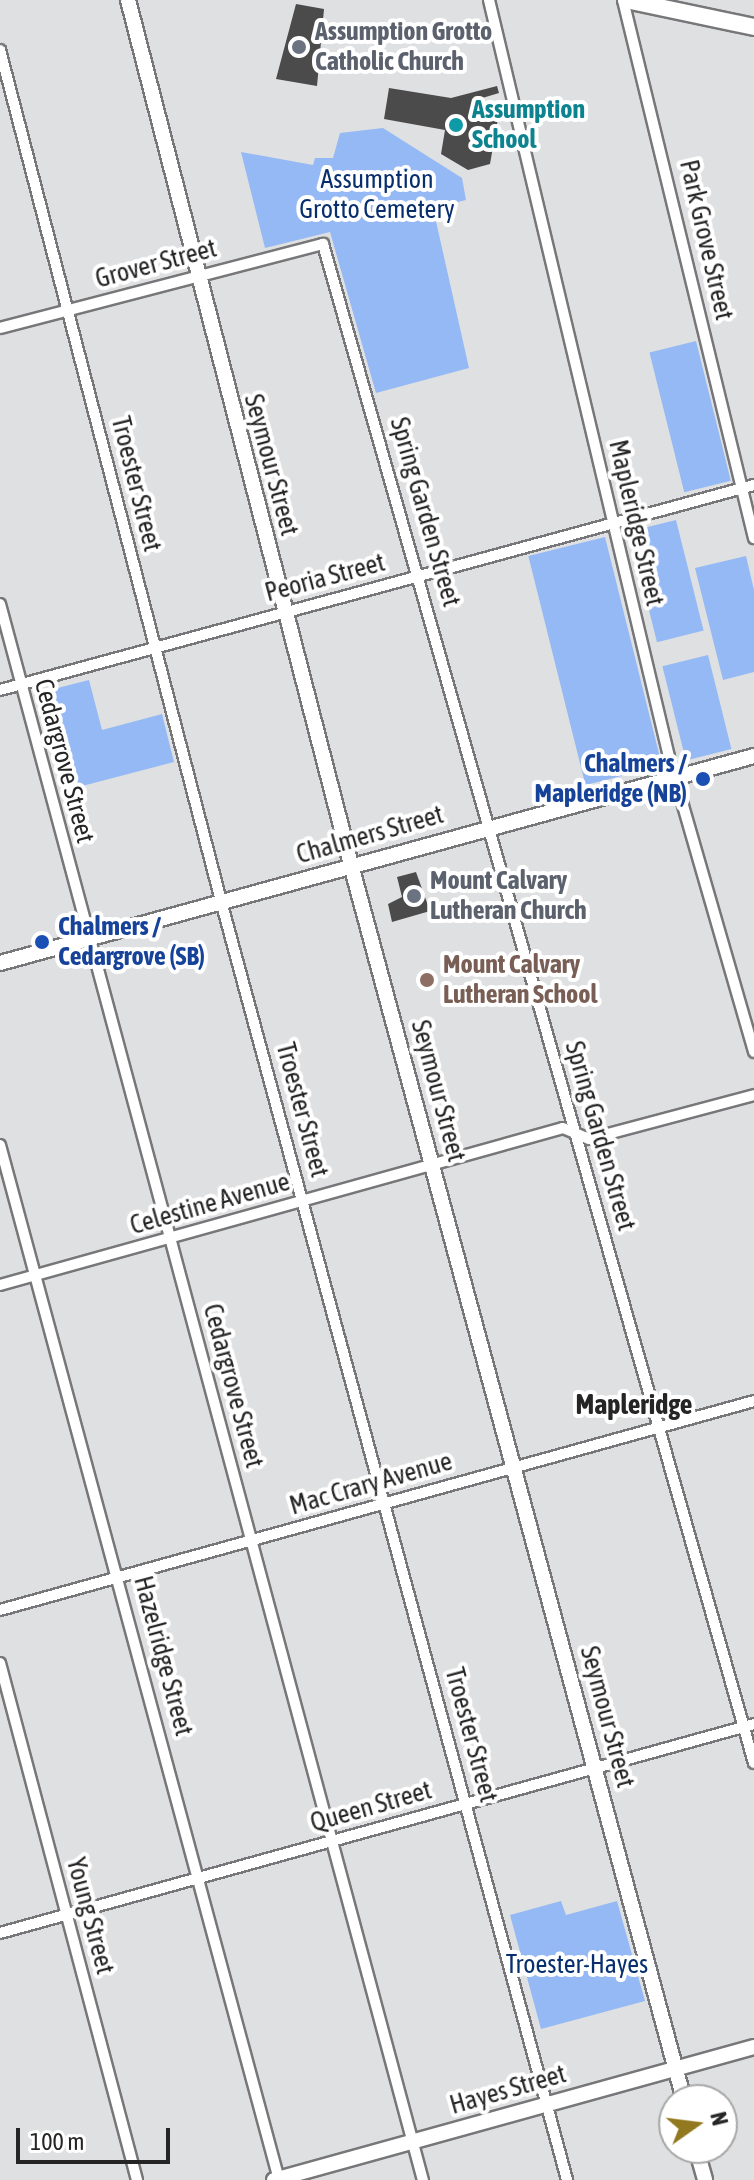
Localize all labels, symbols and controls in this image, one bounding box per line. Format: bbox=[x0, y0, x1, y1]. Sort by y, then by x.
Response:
place label: Assumption Grotto Catholic Church bbox=[315, 16, 492, 78]
marker: Assumption Grotto Catholic Church bbox=[290, 38, 308, 56]
place label: Assumption School bbox=[472, 94, 585, 156]
marker: Assumption School bbox=[447, 116, 465, 134]
street label: Park Grove Street bbox=[672, 157, 740, 323]
park label: Assumption Grotto Cemetery bbox=[299, 164, 455, 226]
street label: Grover Street bbox=[92, 233, 220, 295]
street label: Seymour Street bbox=[237, 391, 305, 539]
street label: Troester Street bbox=[104, 413, 168, 555]
street label: Spring Garden Street bbox=[383, 414, 467, 610]
street label: Mapleridge Street bbox=[602, 437, 670, 609]
street label: Peoria Street bbox=[262, 547, 388, 609]
street label: Cedargrove Street bbox=[27, 676, 101, 846]
place label: Chalmers / Mapleridge (NB) bbox=[535, 748, 687, 810]
marker: Chalmers / Mapleridge (NB) bbox=[694, 770, 712, 788]
street label: Chalmers Street bbox=[293, 799, 447, 871]
place label: Mount Calvary Lutheran Church bbox=[430, 865, 587, 926]
marker: Mount Calvary Lutheran Church bbox=[405, 887, 423, 905]
place label: Chalmers / Cedargrove (SB) bbox=[58, 911, 205, 972]
marker: Chalmers / Cedargrove (SB) bbox=[33, 933, 51, 951]
place label: Mount Calvary Lutheran School bbox=[443, 949, 597, 1010]
marker: Mount Calvary Lutheran School bbox=[418, 971, 436, 989]
street label: Seymour Street bbox=[404, 1017, 472, 1165]
street label: Spring Garden Street bbox=[558, 1038, 642, 1234]
street label: Troester Street bbox=[269, 1039, 335, 1181]
street label: Celestine Avenue bbox=[127, 1166, 293, 1242]
street label: Cedargrove Street bbox=[196, 1301, 270, 1471]
district label: Mapleridge bbox=[575, 1387, 693, 1421]
street label: Mac Crary Avenue bbox=[286, 1446, 456, 1522]
street label: Hazelridge Street bbox=[127, 1573, 199, 1739]
street label: Seymour Street bbox=[573, 1643, 641, 1791]
street label: Troester Street bbox=[438, 1664, 504, 1806]
street label: Queen Street bbox=[307, 1775, 435, 1839]
street label: Young Street bbox=[60, 1854, 120, 1978]
park label: Troester-Hayes bbox=[506, 1949, 648, 1981]
street label: Hayes Street bbox=[446, 2059, 570, 2121]
north arrow bbox=[658, 2084, 738, 2164]
text: N bbox=[705, 2109, 734, 2128]
scale bar bbox=[20, 2112, 174, 2162]
text: 100 m bbox=[30, 2128, 84, 2155]

